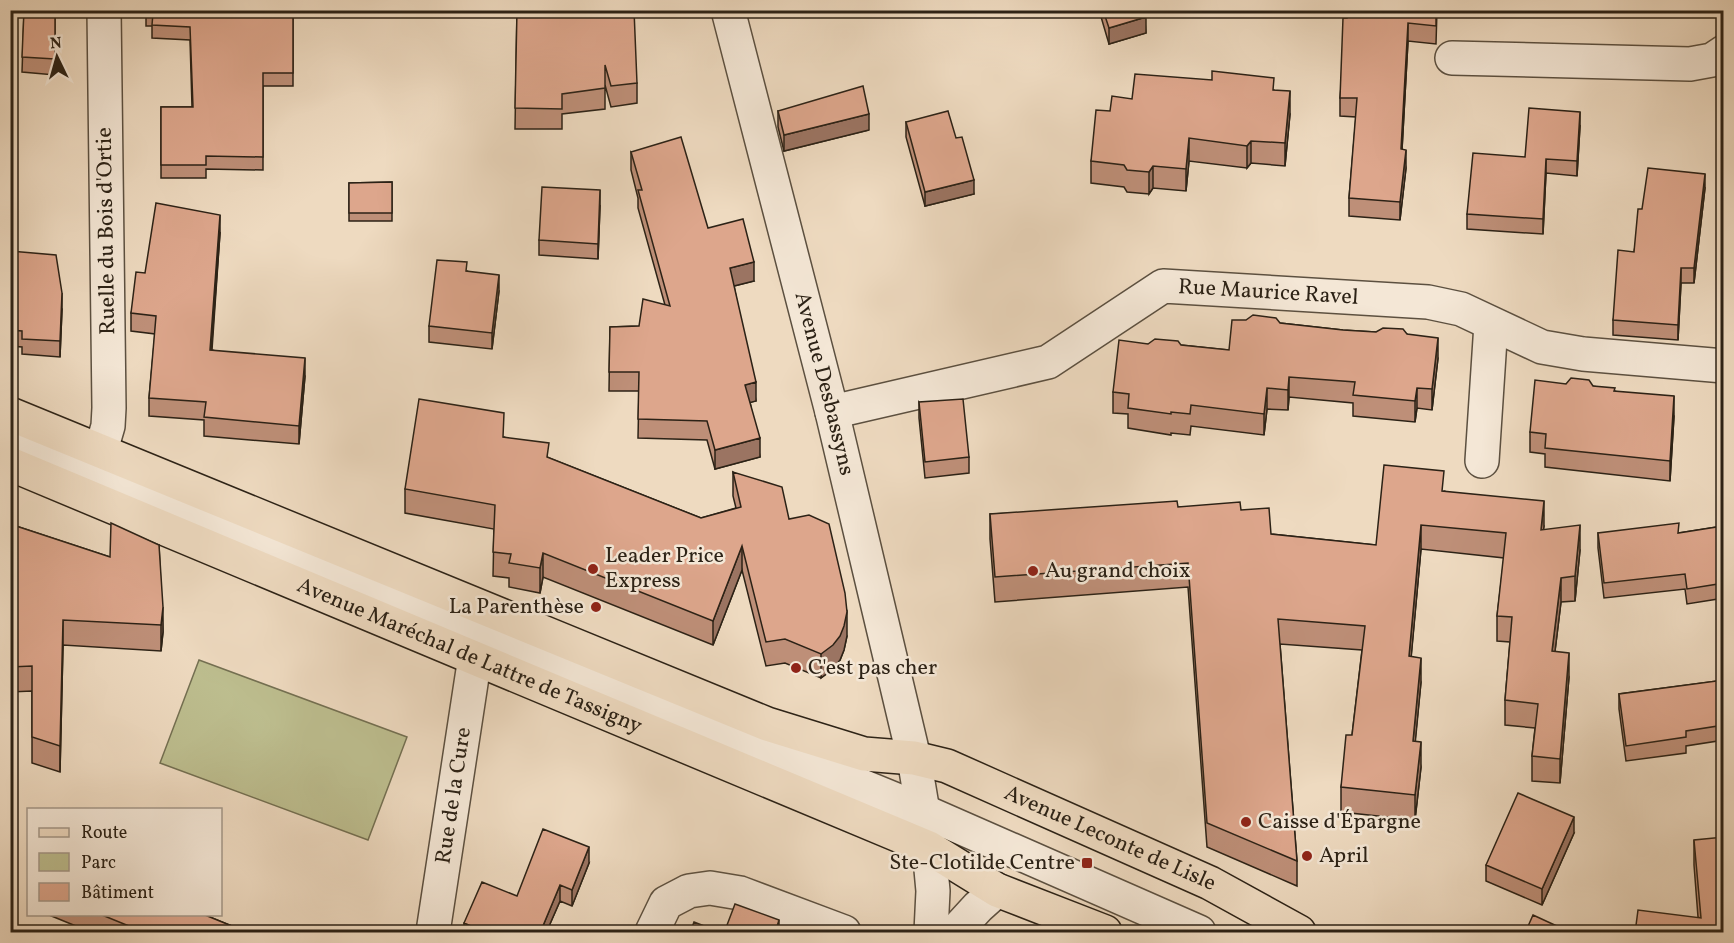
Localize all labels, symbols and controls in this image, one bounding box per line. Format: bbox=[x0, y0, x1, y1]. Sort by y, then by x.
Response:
north arrow bbox=[27, 27, 87, 87]
text: N bbox=[49, 33, 63, 56]
street label: Ruelle du Bois d'Ortie bbox=[90, 127, 124, 335]
street label: Rue Maurice Ravel bbox=[1177, 271, 1359, 313]
street label: Avenue Desbassyns bbox=[786, 289, 862, 479]
place label: Leader Price Express bbox=[605, 541, 724, 597]
place label: Au grand choix bbox=[1045, 556, 1190, 587]
marker: Leader Price Express bbox=[586, 562, 600, 576]
marker: Au grand choix bbox=[1026, 564, 1040, 578]
street label: Avenue Maréchal de Lattre de Tassigny bbox=[292, 570, 647, 742]
place label: La Parenthèse bbox=[449, 592, 584, 623]
marker: La Parenthèse bbox=[589, 600, 603, 614]
place label: C'est pas cher bbox=[808, 653, 937, 684]
marker: C'est pas cher bbox=[789, 661, 803, 675]
street label: Rue de la Cure bbox=[428, 725, 480, 866]
street label: Avenue Leconte de Lisle bbox=[999, 778, 1221, 899]
place label: Caisse d'Épargne bbox=[1258, 807, 1421, 838]
legend bbox=[27, 808, 222, 916]
marker: Caisse d'Épargne bbox=[1239, 815, 1253, 829]
text: Route bbox=[81, 821, 127, 846]
place label: April bbox=[1319, 841, 1369, 872]
place label: Ste-Clotilde Centre bbox=[889, 848, 1075, 879]
marker: April bbox=[1300, 849, 1314, 863]
text: Parc bbox=[81, 851, 116, 876]
marker: Ste-Clotilde Centre bbox=[1080, 856, 1094, 870]
text: Bâtiment bbox=[81, 881, 154, 906]

